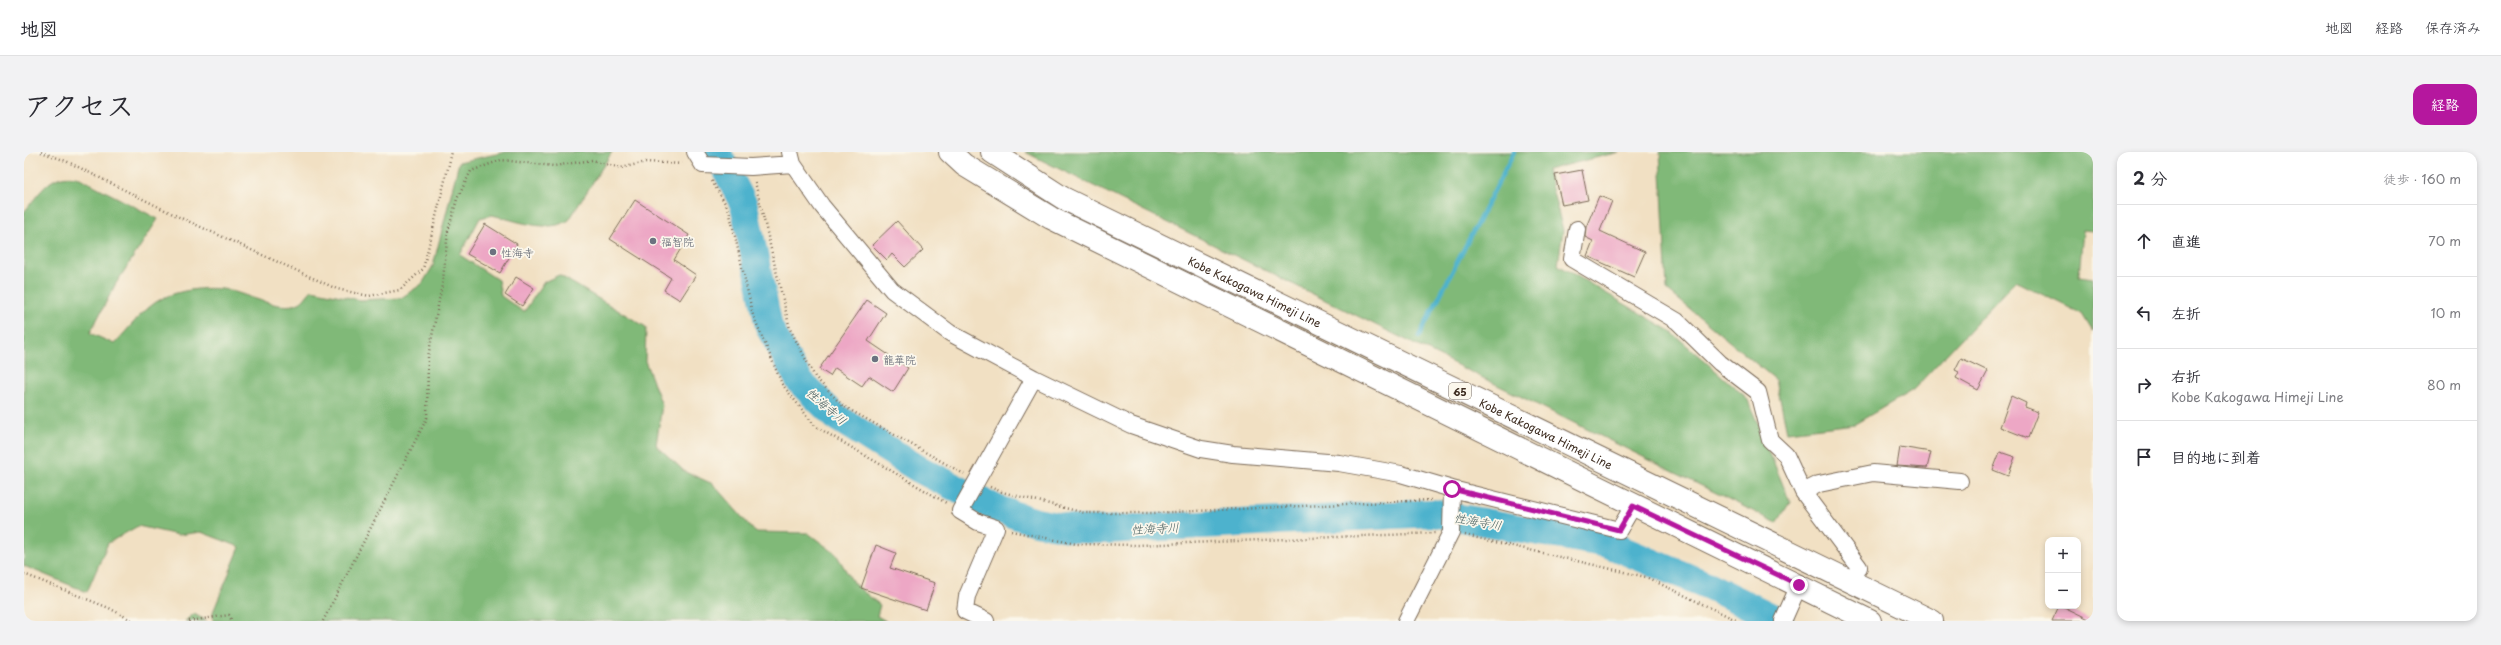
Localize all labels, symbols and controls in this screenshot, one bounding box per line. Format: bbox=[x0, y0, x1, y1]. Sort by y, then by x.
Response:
text: 地図 bbox=[20, 14, 58, 42]
text: 地図 bbox=[2325, 17, 2353, 38]
text: 経路 bbox=[2375, 17, 2403, 38]
text: 保存済み bbox=[2425, 17, 2481, 38]
text: アクセス bbox=[24, 83, 134, 126]
button: 経路 bbox=[2413, 84, 2477, 125]
text: 2 分 bbox=[2133, 165, 2167, 191]
text: 徒歩 · 160 m bbox=[2384, 169, 2461, 188]
text: 直進 bbox=[2171, 229, 2201, 252]
icon: ahead bbox=[2133, 230, 2155, 252]
text: 70 m bbox=[2428, 231, 2461, 250]
place label: 福智院 bbox=[661, 233, 694, 250]
marker: 福智院 bbox=[648, 236, 658, 246]
place label: 性海寺 bbox=[501, 244, 534, 261]
marker: 性海寺 bbox=[488, 247, 498, 257]
street label: Kobe Kakogawa Himeji Line bbox=[1185, 252, 1324, 331]
text: 左折 bbox=[2171, 301, 2201, 324]
icon: left bbox=[2133, 302, 2155, 324]
text: 10 m bbox=[2431, 303, 2461, 322]
place label: 龍華院 bbox=[883, 351, 916, 368]
marker: 龍華院 bbox=[870, 354, 880, 364]
text: 右折 bbox=[2171, 364, 2201, 387]
icon: right bbox=[2133, 374, 2155, 396]
text: 80 m bbox=[2427, 375, 2461, 394]
water label: 性海寺川 bbox=[803, 383, 851, 429]
road number: 65 bbox=[1449, 383, 1471, 399]
text: Kobe Kakogawa Himeji Line bbox=[2171, 387, 2344, 406]
street label: Kobe Kakogawa Himeji Line bbox=[1477, 394, 1616, 473]
text: 目的地に到着 bbox=[2171, 445, 2261, 468]
icon: arrive bbox=[2133, 446, 2155, 468]
route start bbox=[1443, 480, 1461, 498]
water label: 性海寺川 bbox=[1453, 508, 1503, 534]
water label: 性海寺川 bbox=[1131, 518, 1179, 538]
map controls bbox=[2045, 537, 2081, 609]
button: + bbox=[2045, 537, 2081, 573]
button: − bbox=[2045, 573, 2081, 609]
route end bbox=[1790, 576, 1808, 594]

